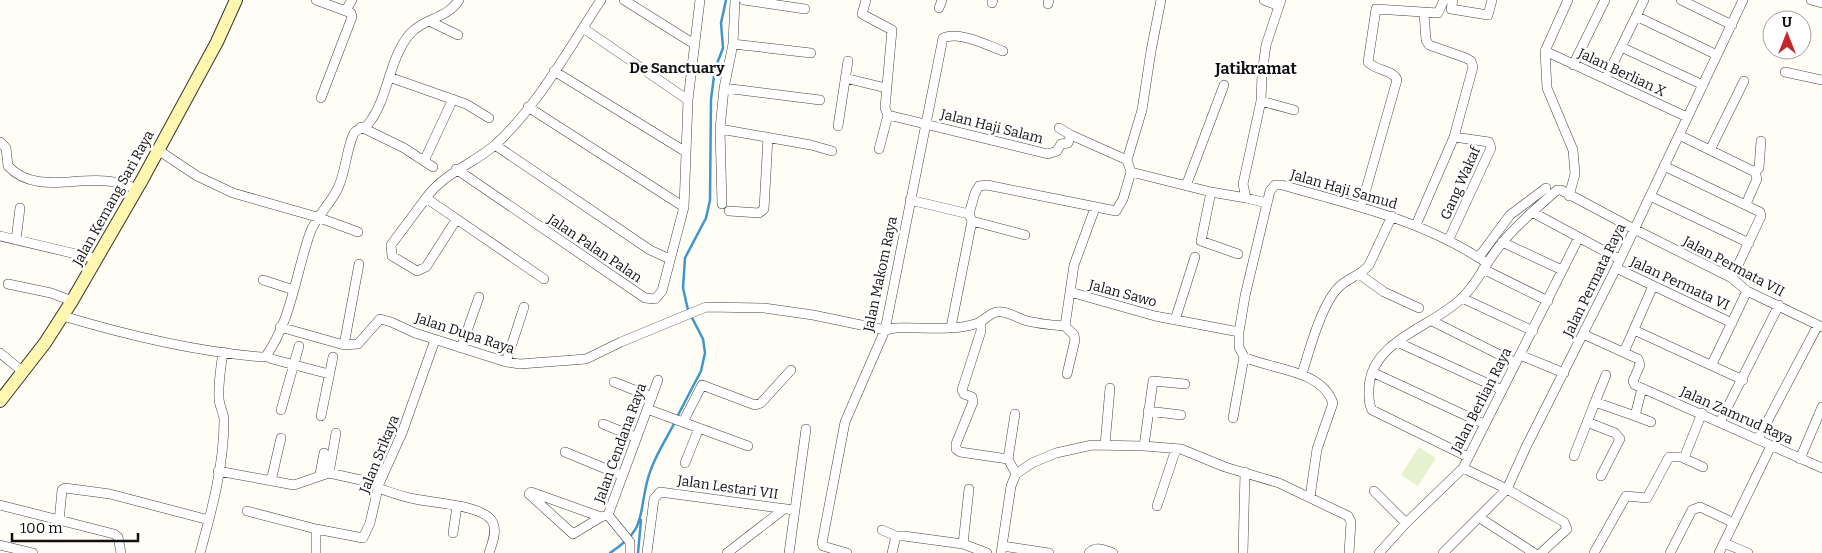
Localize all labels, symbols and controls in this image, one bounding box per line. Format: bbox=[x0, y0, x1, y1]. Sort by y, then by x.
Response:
north arrow bbox=[1762, 10, 1812, 60]
text: U bbox=[1782, 14, 1793, 31]
street label: Jalan Berlian X bbox=[1574, 44, 1669, 100]
district label: De Sanctuary bbox=[629, 59, 725, 77]
district label: Jatikramat bbox=[1214, 59, 1297, 78]
street label: Jalan Haji Salam bbox=[938, 105, 1046, 148]
street label: Jalan Kemang Sari Raya bbox=[69, 127, 158, 270]
street label: Gang Wakaf bbox=[1437, 143, 1485, 222]
street label: Jalan Haji Samud bbox=[1287, 166, 1399, 213]
street label: Jalan Palan Palan bbox=[544, 210, 645, 286]
street label: Jalan Makom Raya bbox=[860, 214, 901, 334]
street label: Jalan Permata Raya bbox=[1559, 220, 1629, 341]
street label: Jalan Permata VII bbox=[1680, 232, 1788, 300]
street label: Jalan Permata VI bbox=[1628, 253, 1732, 313]
street label: Jalan Sawo bbox=[1086, 276, 1159, 311]
street label: Jalan Dupa Raya bbox=[412, 309, 517, 358]
street label: Jalan Berlian Raya bbox=[1447, 344, 1515, 457]
street label: Jalan Cendana Raya bbox=[591, 381, 650, 506]
street label: Jalan Zamrud Raya bbox=[1677, 383, 1796, 448]
street label: Jalan Srikaya bbox=[356, 412, 403, 497]
street label: Jalan Lestari VII bbox=[675, 472, 780, 503]
scale bar bbox=[12, 510, 139, 542]
text: 100 m bbox=[20, 519, 63, 537]

